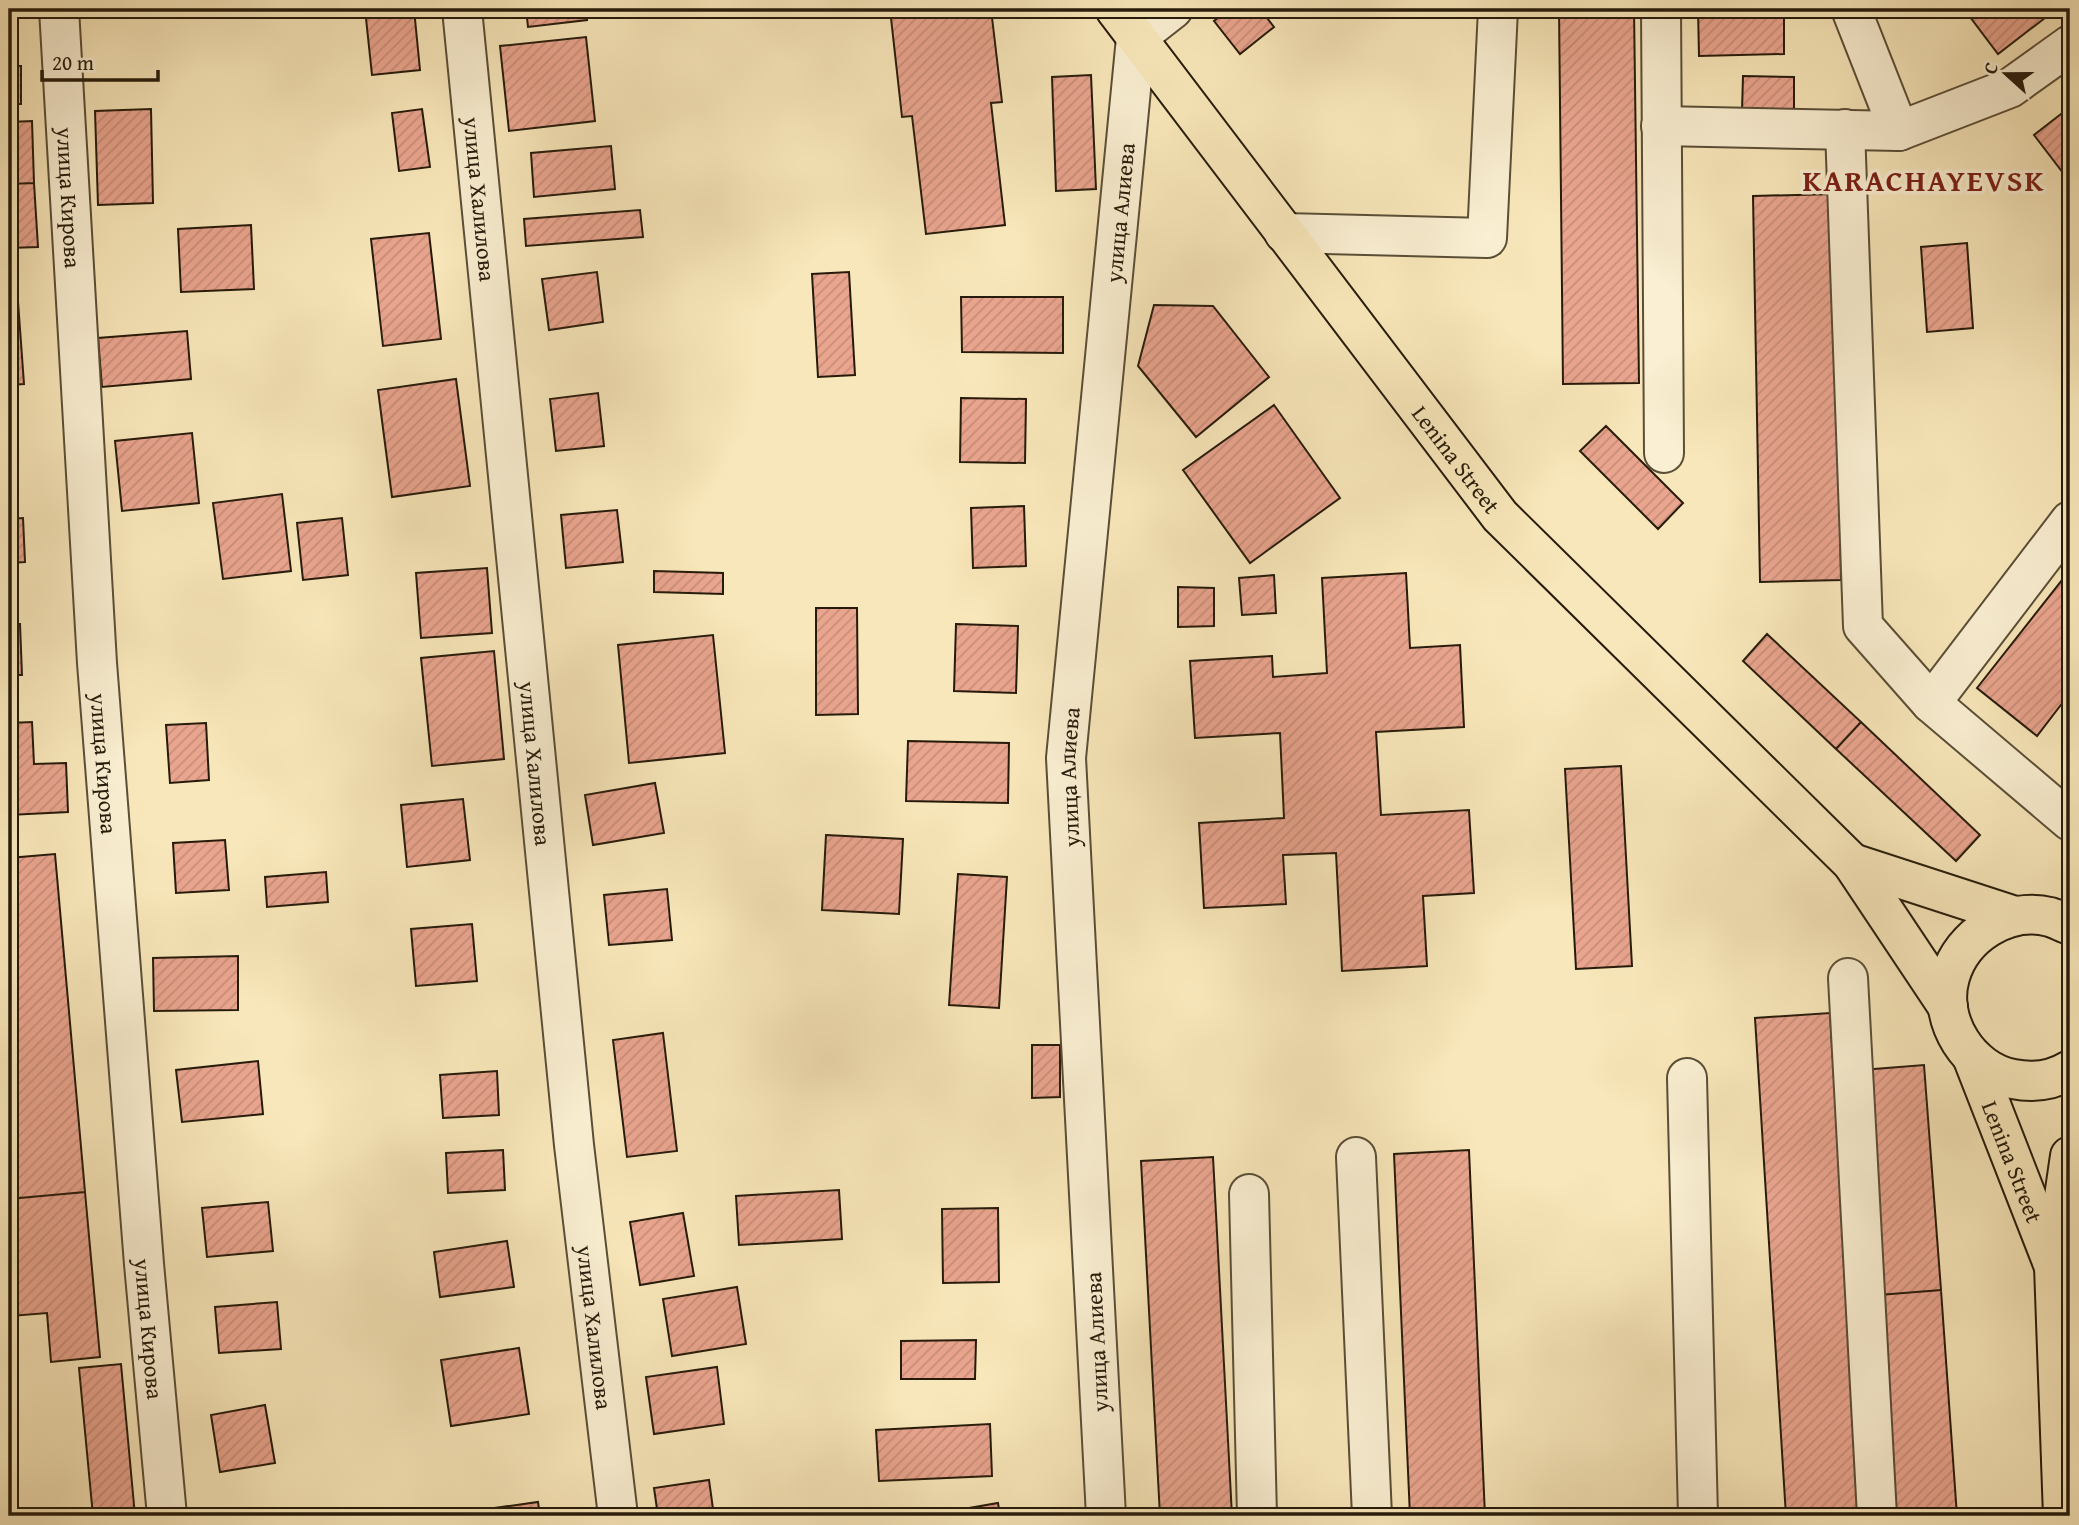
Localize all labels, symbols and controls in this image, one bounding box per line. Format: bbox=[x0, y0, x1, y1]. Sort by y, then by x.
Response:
scale bar bbox=[42, 38, 158, 82]
north arrow bbox=[1970, 38, 2040, 108]
text: 20 m bbox=[52, 47, 94, 78]
text: С bbox=[1975, 58, 2005, 78]
street label: улица Халилова bbox=[456, 114, 505, 283]
street label: улица Кирова bbox=[49, 125, 91, 269]
street label: улица Алиева bbox=[1096, 141, 1142, 285]
district label: KARACHAYEVSK bbox=[1802, 158, 2046, 202]
street label: Lenina Street bbox=[1405, 398, 1509, 520]
street label: улица Халилова bbox=[512, 678, 561, 847]
street label: улица Кирова bbox=[83, 691, 127, 835]
street label: улица Алиева bbox=[1049, 705, 1087, 849]
street label: Lenina Street bbox=[1974, 1096, 2052, 1227]
street label: улица Халилова bbox=[569, 1242, 622, 1411]
street label: улица Кирова bbox=[127, 1256, 173, 1401]
street label: улица Алиева bbox=[1076, 1271, 1116, 1414]

